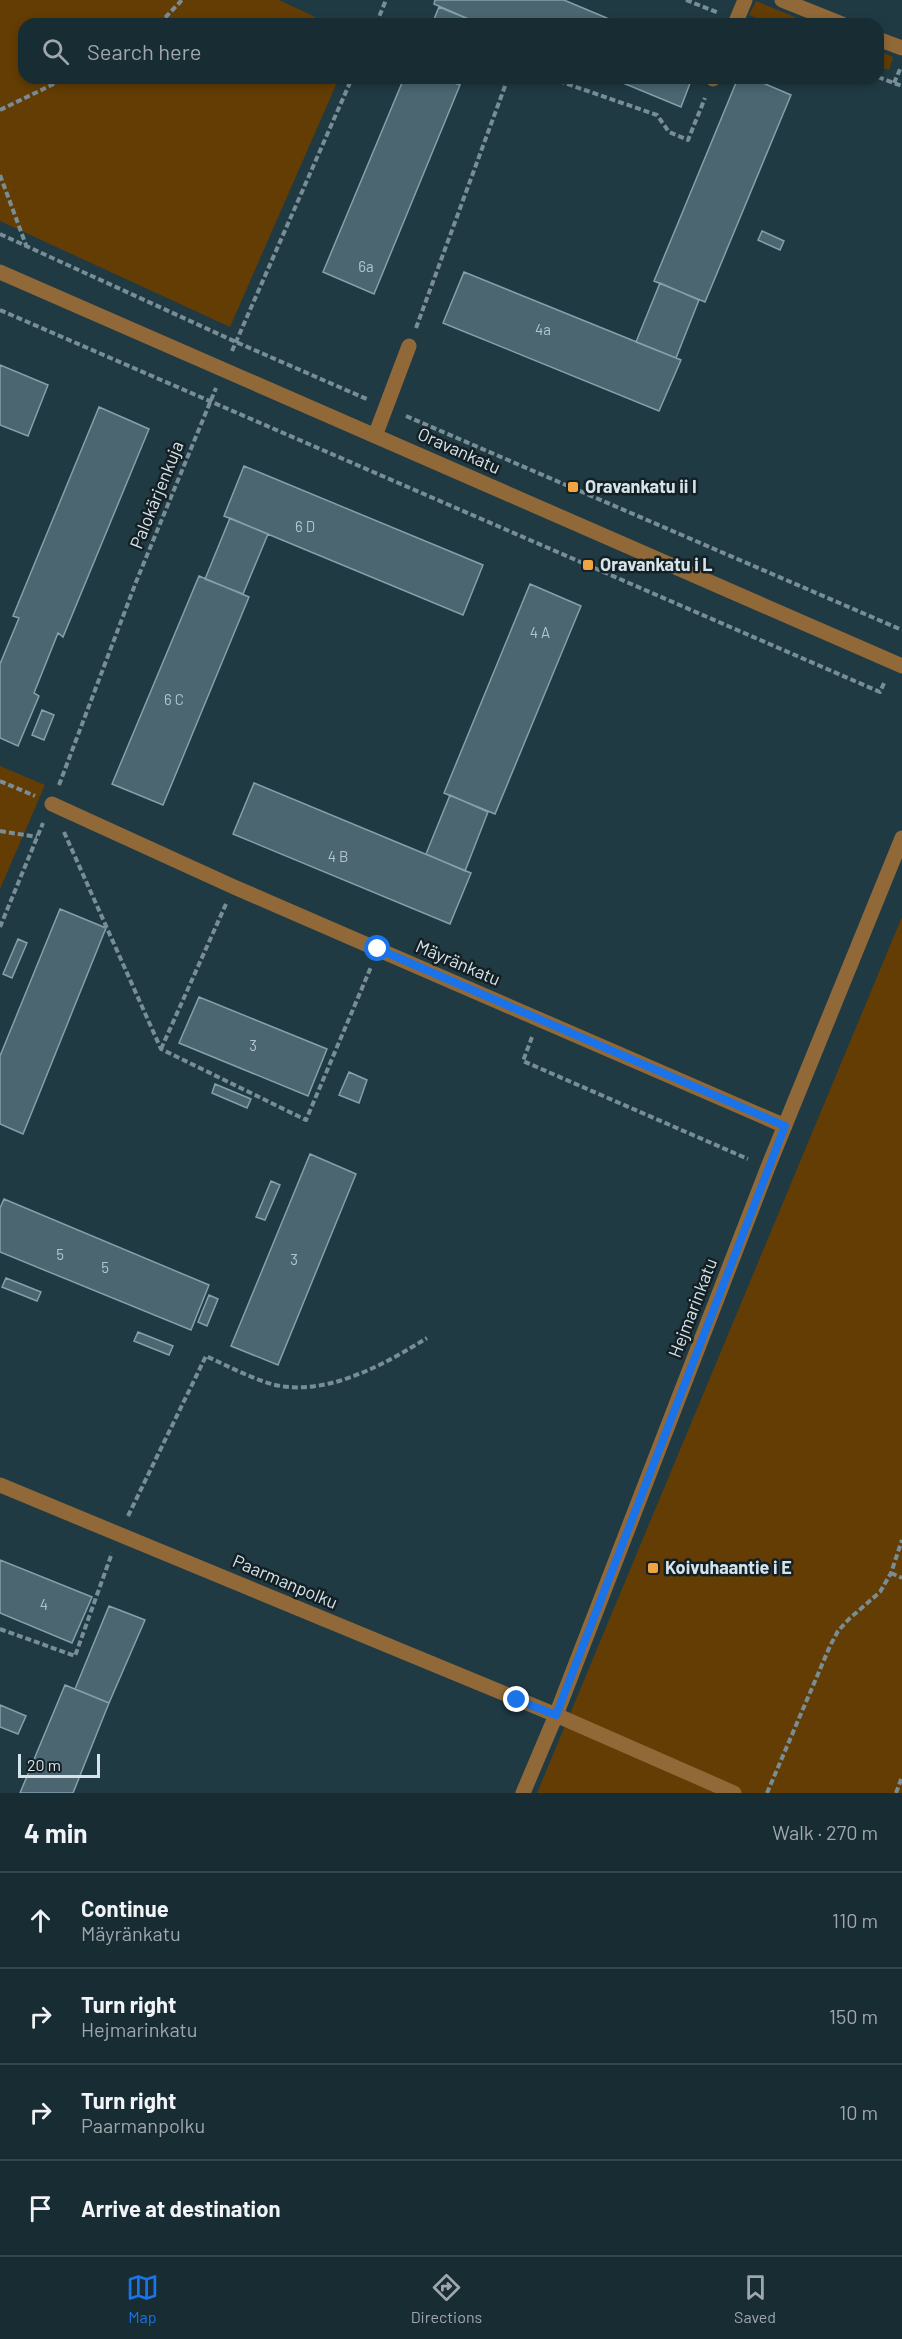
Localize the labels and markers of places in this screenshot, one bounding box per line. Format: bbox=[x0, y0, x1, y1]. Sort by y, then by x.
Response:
place label: Oravankatu ii I bbox=[585, 475, 697, 497]
marker: Oravankatu ii I bbox=[566, 480, 580, 494]
place label: Oravankatu i L bbox=[600, 553, 713, 575]
marker: Oravankatu i L bbox=[581, 558, 595, 572]
place label: Koivuhaantie i E bbox=[665, 1556, 792, 1578]
marker: Koivuhaantie i E bbox=[646, 1561, 660, 1575]

